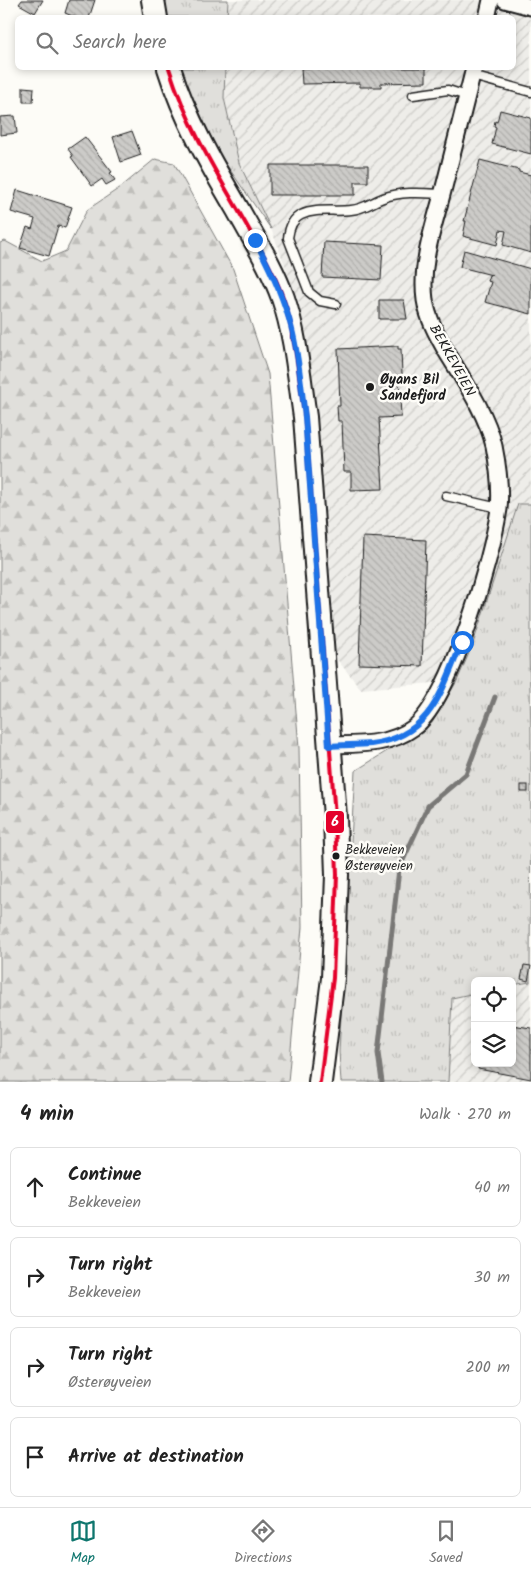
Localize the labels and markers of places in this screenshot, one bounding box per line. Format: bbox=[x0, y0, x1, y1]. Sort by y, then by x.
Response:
place label: Øyans Bil Sandefjord bbox=[380, 369, 446, 407]
marker: Øyans Bil Sandefjord bbox=[364, 381, 376, 393]
place label: Bekkeveien Østerøyveien bbox=[345, 840, 413, 877]
marker: Bekkeveien Østerøyveien bbox=[331, 851, 341, 861]

